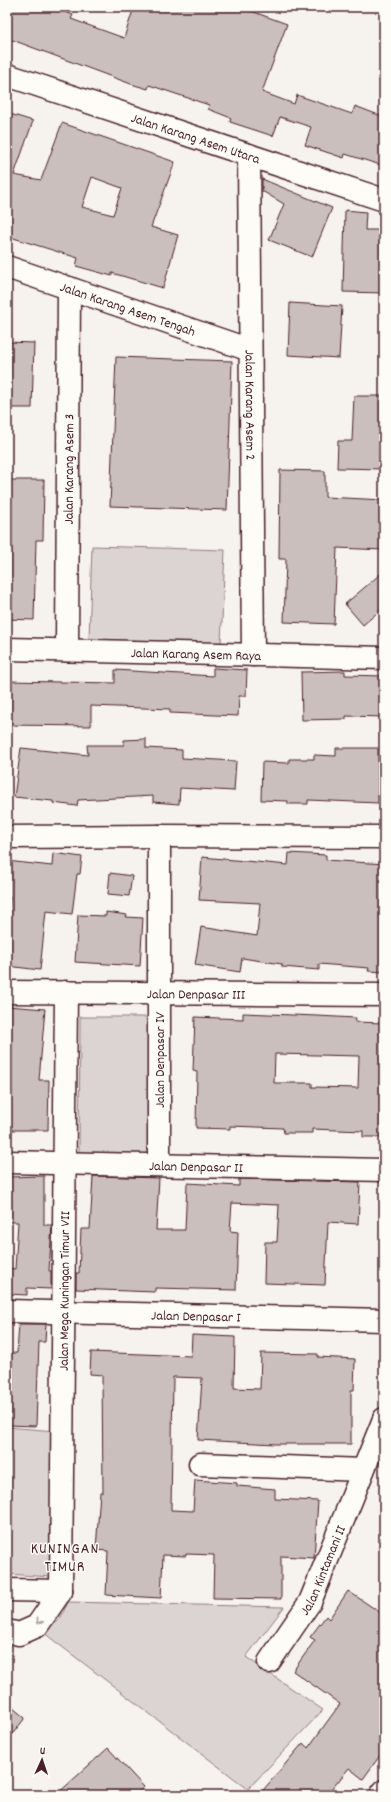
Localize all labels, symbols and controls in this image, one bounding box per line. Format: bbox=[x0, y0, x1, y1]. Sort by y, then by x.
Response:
street label: Jalan Karang Asem Utara bbox=[128, 109, 263, 170]
street label: Jalan Karang Asem Tengah bbox=[57, 278, 198, 343]
street label: Jalan Karang Asem 2 bbox=[239, 350, 259, 460]
street label: Jalan Karang Asem 3 bbox=[60, 414, 80, 524]
street label: Jalan Karang Asem Raya bbox=[131, 644, 262, 667]
street label: Jalan Denpasar III bbox=[147, 985, 246, 1006]
street label: Jalan Denpasar IV bbox=[151, 1012, 171, 1108]
street label: Jalan Denpasar II bbox=[149, 1157, 244, 1179]
street label: Jalan Mega Kuningan Timur VII bbox=[55, 1210, 76, 1371]
street label: Jalan Denpasar I bbox=[151, 1306, 242, 1329]
street label: Jalan Kintamani II bbox=[296, 1522, 352, 1620]
district label: KUNINGAN TIMUR bbox=[31, 1538, 99, 1579]
one-way arrow bbox=[37, 1616, 44, 1624]
north arrow bbox=[22, 1740, 62, 1780]
text: U bbox=[39, 1744, 45, 1760]

